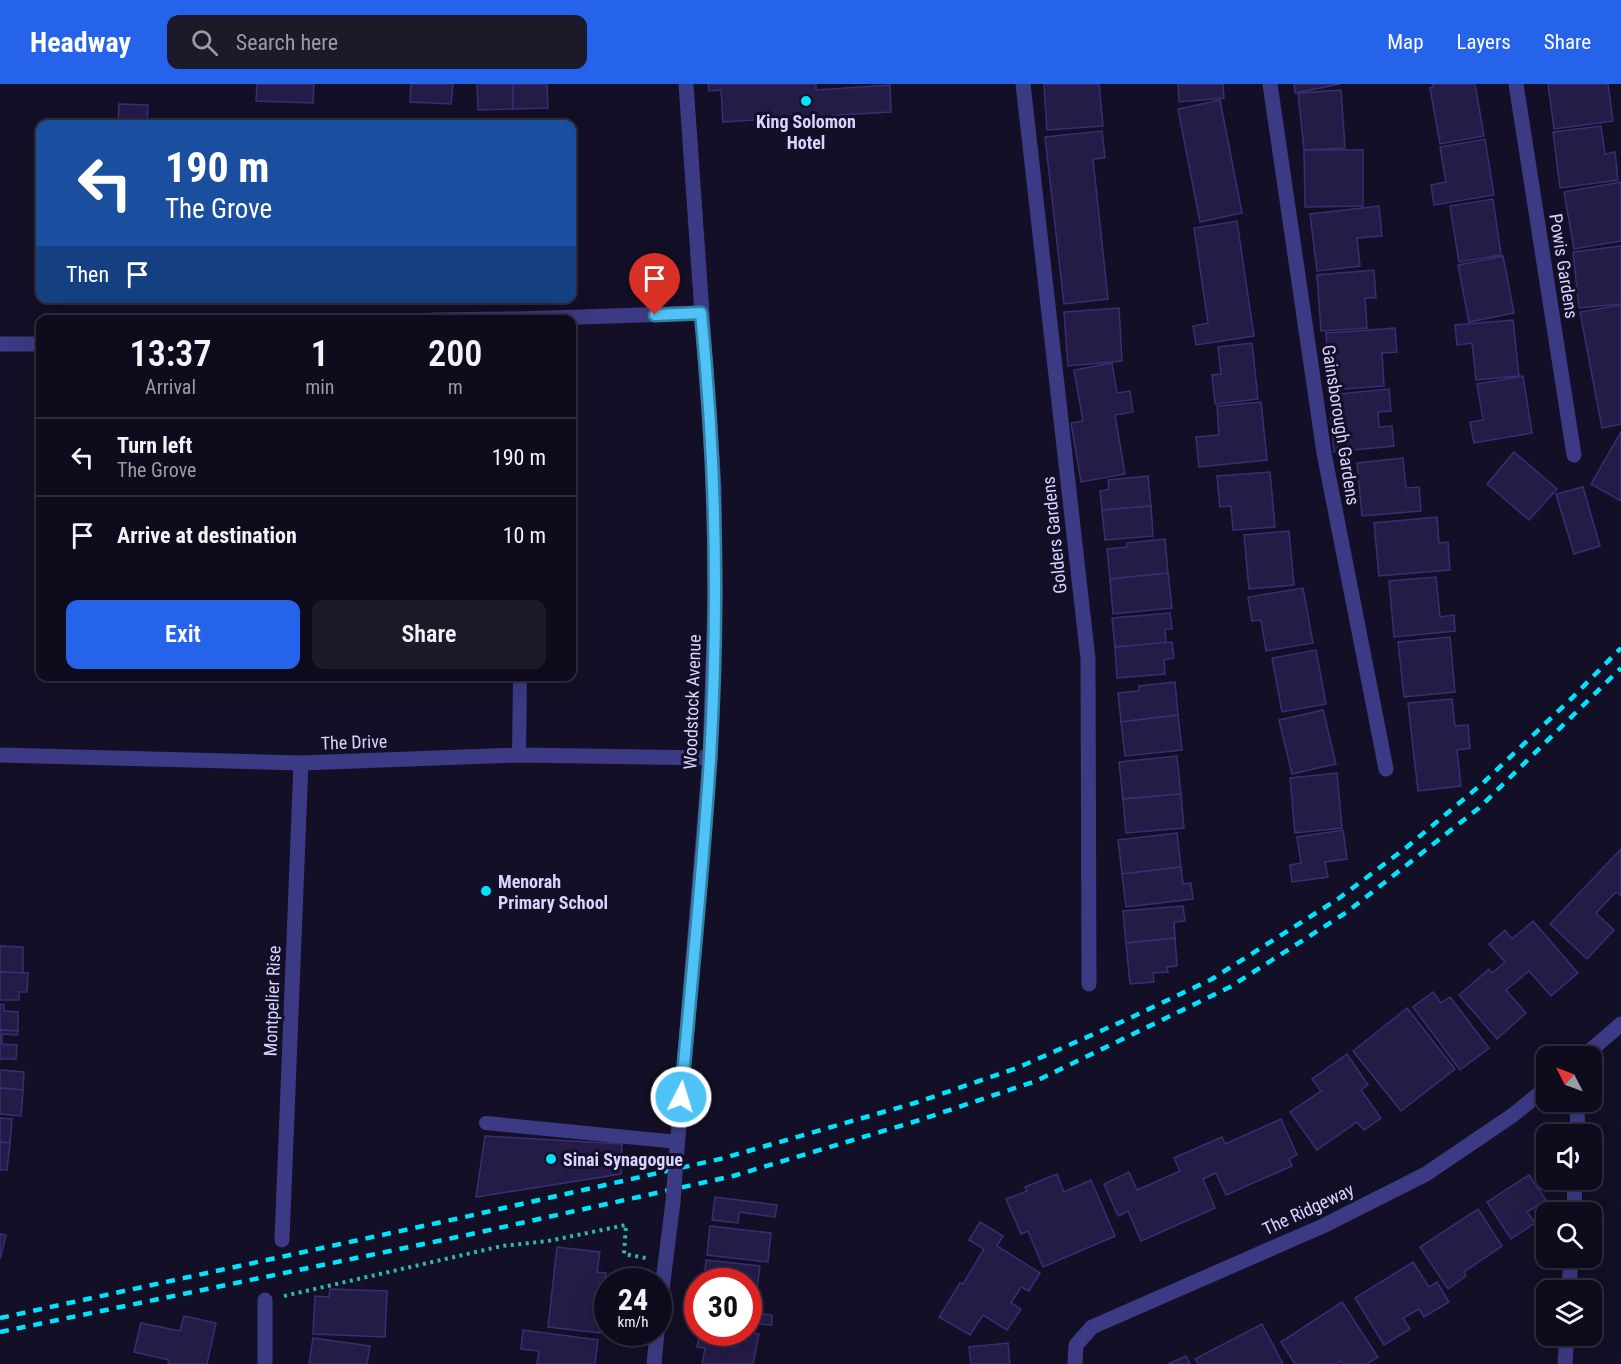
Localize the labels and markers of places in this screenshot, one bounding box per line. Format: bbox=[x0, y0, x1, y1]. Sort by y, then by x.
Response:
marker: King Solomon Hotel bbox=[799, 94, 813, 108]
place label: King Solomon Hotel bbox=[756, 111, 856, 153]
pin bbox=[629, 253, 680, 315]
place label: Menorah Primary School bbox=[498, 871, 608, 913]
marker: Menorah Primary School bbox=[479, 884, 493, 898]
place label: Sinai Synagogue bbox=[563, 1149, 683, 1170]
marker: Sinai Synagogue bbox=[544, 1152, 558, 1166]

